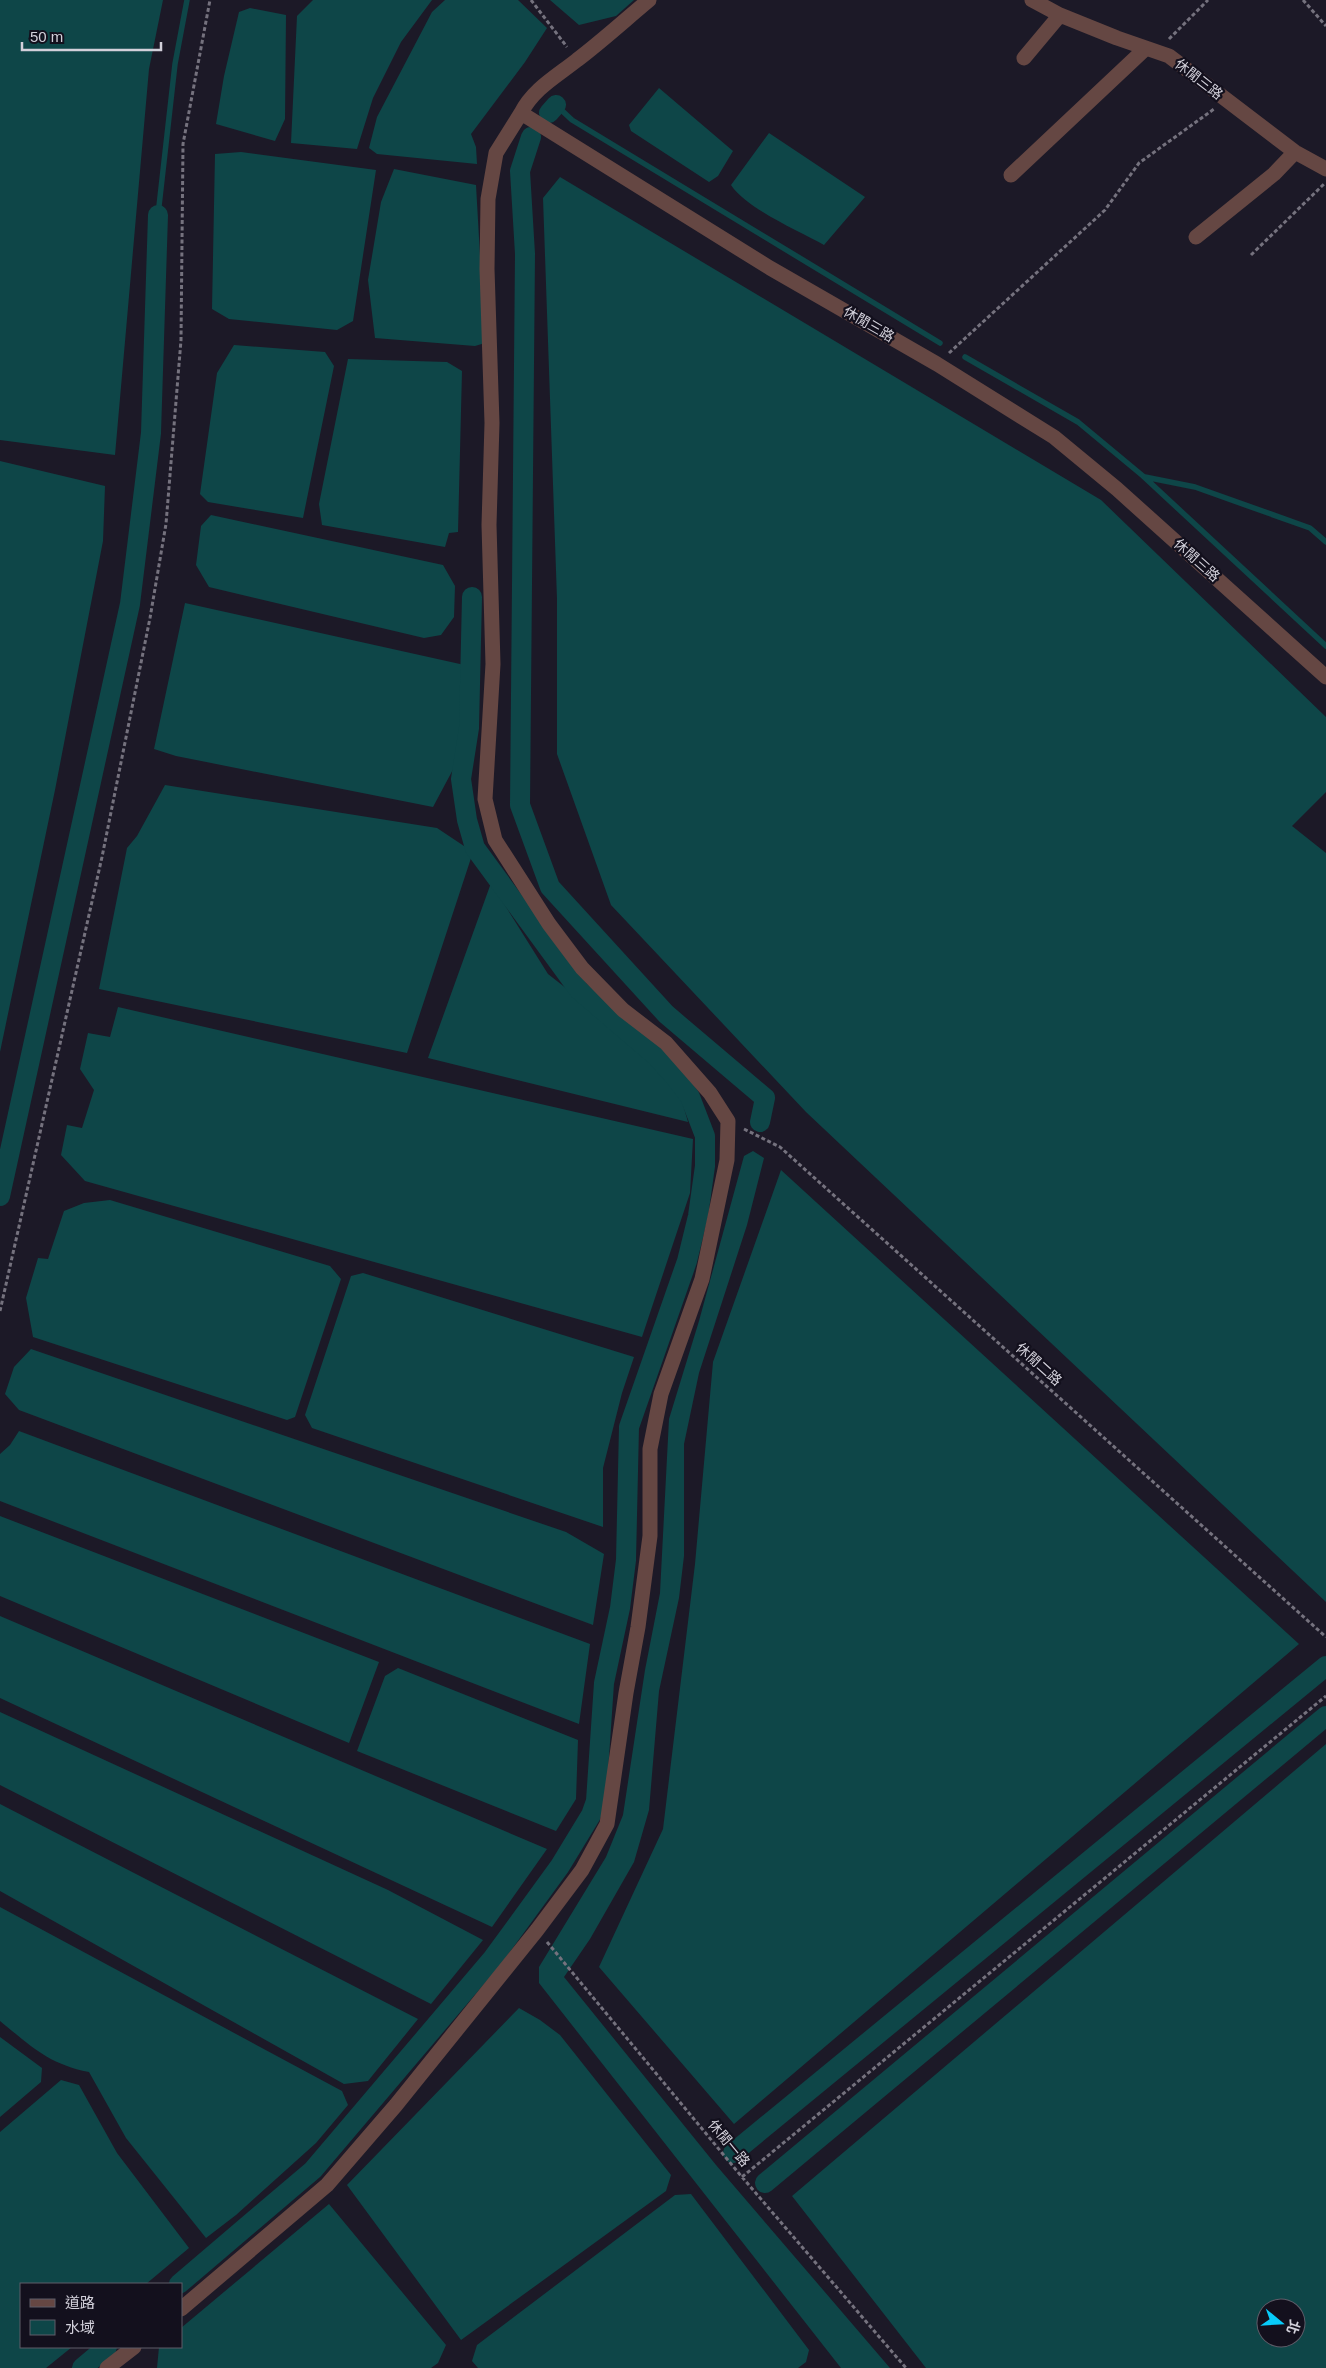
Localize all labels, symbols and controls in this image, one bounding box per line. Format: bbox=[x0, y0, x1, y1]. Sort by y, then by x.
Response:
scale bar bbox=[22, 20, 161, 52]
text: 50 m bbox=[30, 28, 63, 45]
street label: 休閒三路 bbox=[1172, 55, 1226, 103]
street label: 休閒三路 bbox=[841, 303, 897, 345]
street label: 休閒三路 bbox=[1171, 535, 1223, 585]
street label: 休閒二路 bbox=[1013, 1339, 1065, 1389]
street label: 休閒一路 bbox=[705, 2116, 753, 2170]
legend bbox=[20, 2283, 182, 2348]
text: 道路 bbox=[65, 2294, 95, 2311]
north arrow bbox=[1256, 2298, 1306, 2348]
text: 北 bbox=[1284, 2318, 1303, 2336]
text: 水域 bbox=[65, 2319, 95, 2336]

